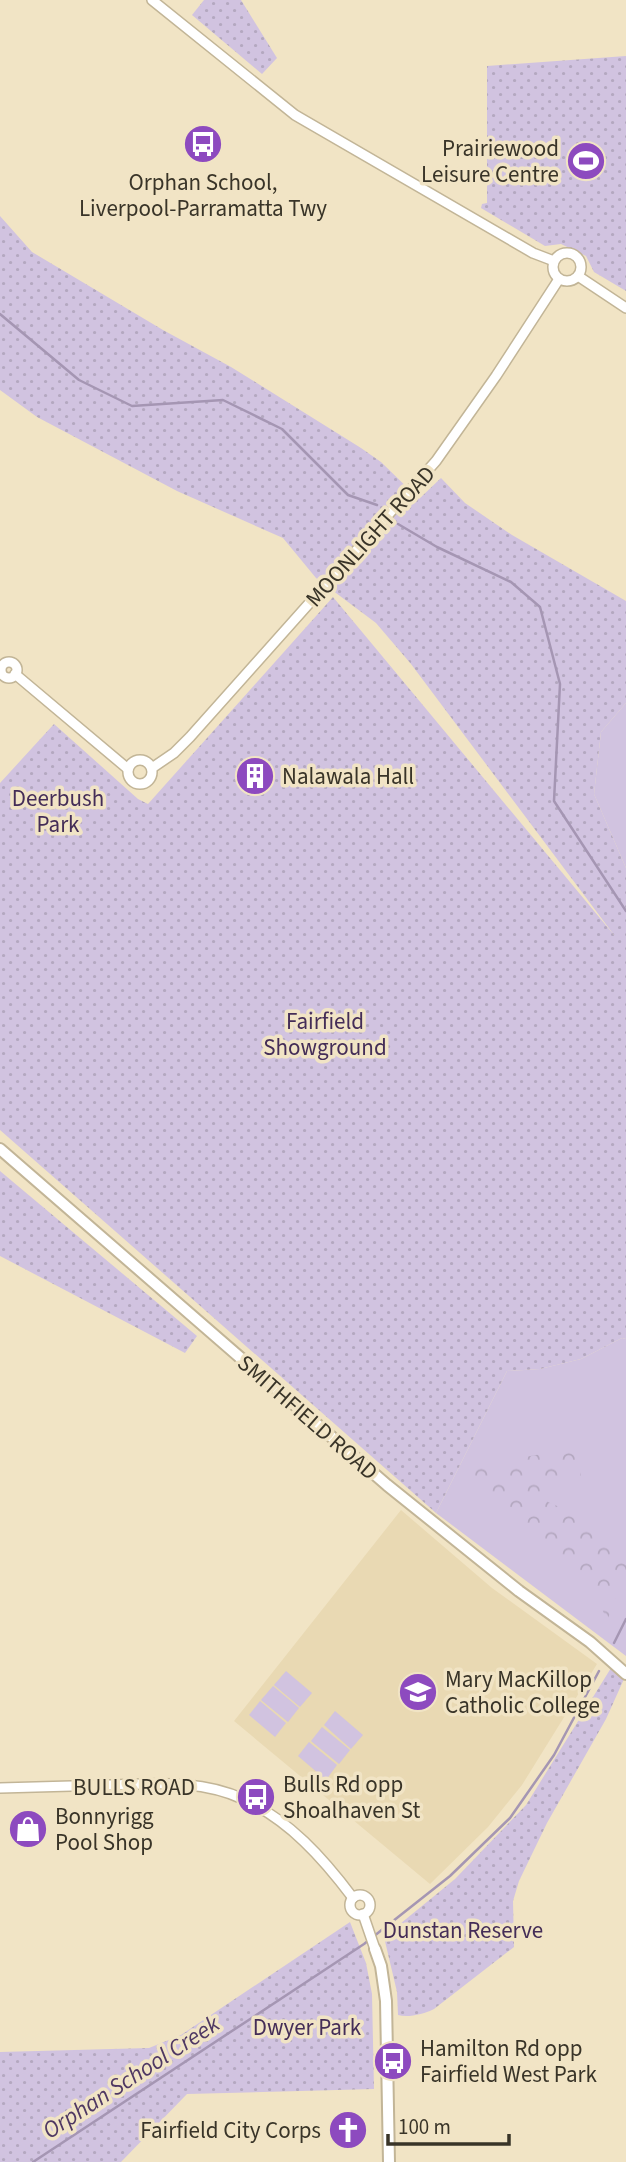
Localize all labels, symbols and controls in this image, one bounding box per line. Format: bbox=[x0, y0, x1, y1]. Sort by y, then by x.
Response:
bus stop icon: Orphan School, Liverpool-Parramatta Twy bbox=[182, 123, 224, 165]
place label: Prairiewood Leisure Centre bbox=[421, 132, 559, 191]
sports icon: Prairiewood Leisure Centre bbox=[565, 140, 607, 182]
place label: Orphan School, Liverpool-Parramatta Twy bbox=[79, 166, 327, 225]
street label: MOONLIGHT ROAD bbox=[298, 458, 443, 614]
building icon: Nalawala Hall bbox=[234, 755, 276, 797]
place label: Nalawala Hall bbox=[282, 760, 414, 793]
park label: Deerbush Park bbox=[12, 782, 104, 841]
park label: Fairfield Showground bbox=[263, 1005, 387, 1064]
street label: SMITHFIELD ROAD bbox=[230, 1347, 385, 1488]
place label: Mary MacKillop Catholic College bbox=[445, 1663, 600, 1722]
school or university icon: Mary MacKillop Catholic College bbox=[397, 1671, 439, 1713]
place label: Bulls Rd opp Shoalhaven St bbox=[283, 1768, 420, 1827]
street label: BULLS ROAD bbox=[73, 1771, 195, 1804]
bus stop icon: Bulls Rd opp Shoalhaven St bbox=[235, 1776, 277, 1818]
place label: Bonnyrigg Pool Shop bbox=[55, 1800, 154, 1859]
shop icon: Bonnyrigg Pool Shop bbox=[7, 1808, 49, 1850]
park label: Dunstan Reserve bbox=[383, 1914, 543, 1947]
water label: Orphan School Creek bbox=[36, 2007, 227, 2148]
park label: Dwyer Park bbox=[253, 2011, 362, 2044]
place label: Hamilton Rd opp Fairfield West Park bbox=[420, 2032, 597, 2091]
bus stop icon: Hamilton Rd opp Fairfield West Park bbox=[372, 2040, 414, 2082]
scale bar bbox=[388, 2102, 509, 2146]
church icon: Fairfield City Corps bbox=[327, 2109, 369, 2151]
text: 100 m bbox=[398, 2112, 451, 2142]
place label: Fairfield City Corps bbox=[140, 2114, 321, 2147]

